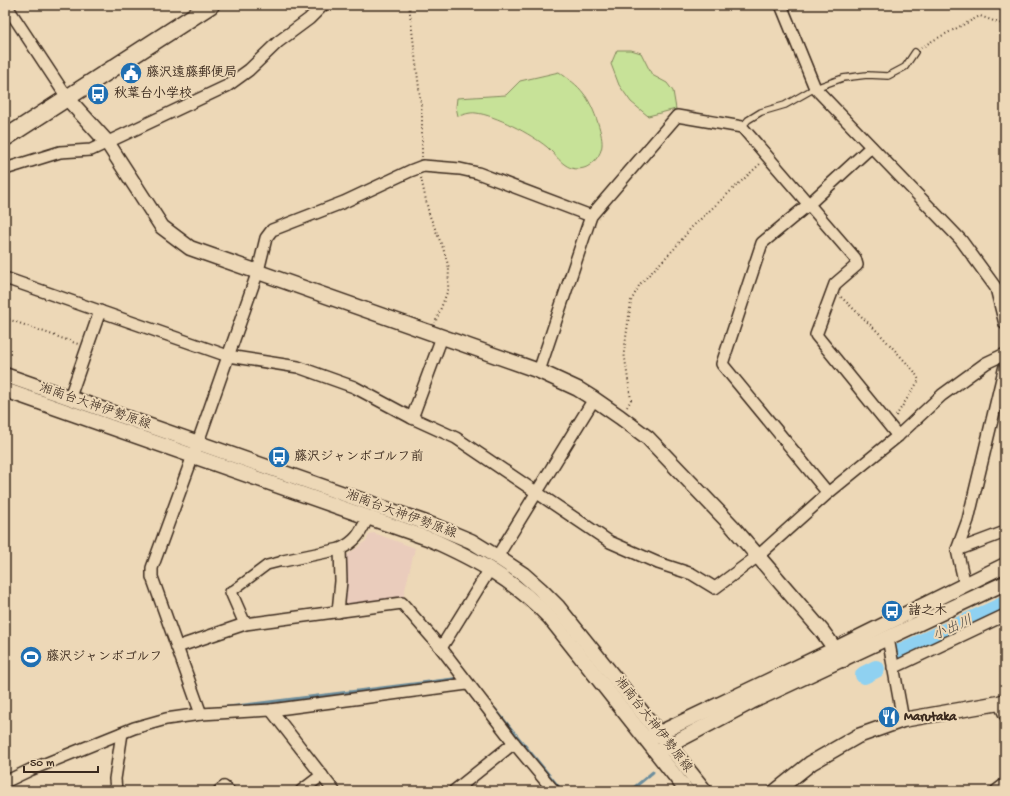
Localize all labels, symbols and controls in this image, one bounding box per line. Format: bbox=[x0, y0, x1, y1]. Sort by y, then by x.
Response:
public building icon: 藤沢遠藤郵便局 bbox=[118, 60, 144, 86]
place label: 藤沢遠藤郵便局 bbox=[146, 65, 237, 81]
bus stop icon: 秋葉台小学校 bbox=[85, 81, 111, 107]
place label: 秋葉台小学校 bbox=[114, 86, 192, 102]
street label: 湘南台大神伊勢原線 bbox=[37, 380, 154, 433]
bus stop icon: 藤沢ジャンボゴルフ前 bbox=[266, 444, 292, 470]
place label: 藤沢ジャンボゴルフ前 bbox=[294, 449, 423, 465]
street label: 湘南台大神伊勢原線 bbox=[343, 487, 460, 542]
bus stop icon: 諸之木 bbox=[879, 598, 905, 624]
place label: 諸之木 bbox=[908, 603, 947, 619]
water label: 小出川 bbox=[930, 612, 976, 645]
sports icon: 藤沢ジャンボゴルフ bbox=[18, 644, 44, 670]
place label: 藤沢ジャンボゴルフ bbox=[46, 649, 162, 665]
street label: 湘南台大神伊勢原線 bbox=[611, 674, 696, 776]
restaurant icon: Marutaka bbox=[876, 704, 902, 730]
place label: Marutaka bbox=[904, 710, 957, 725]
scale bar bbox=[24, 748, 98, 774]
text: 50 m bbox=[30, 757, 55, 771]

